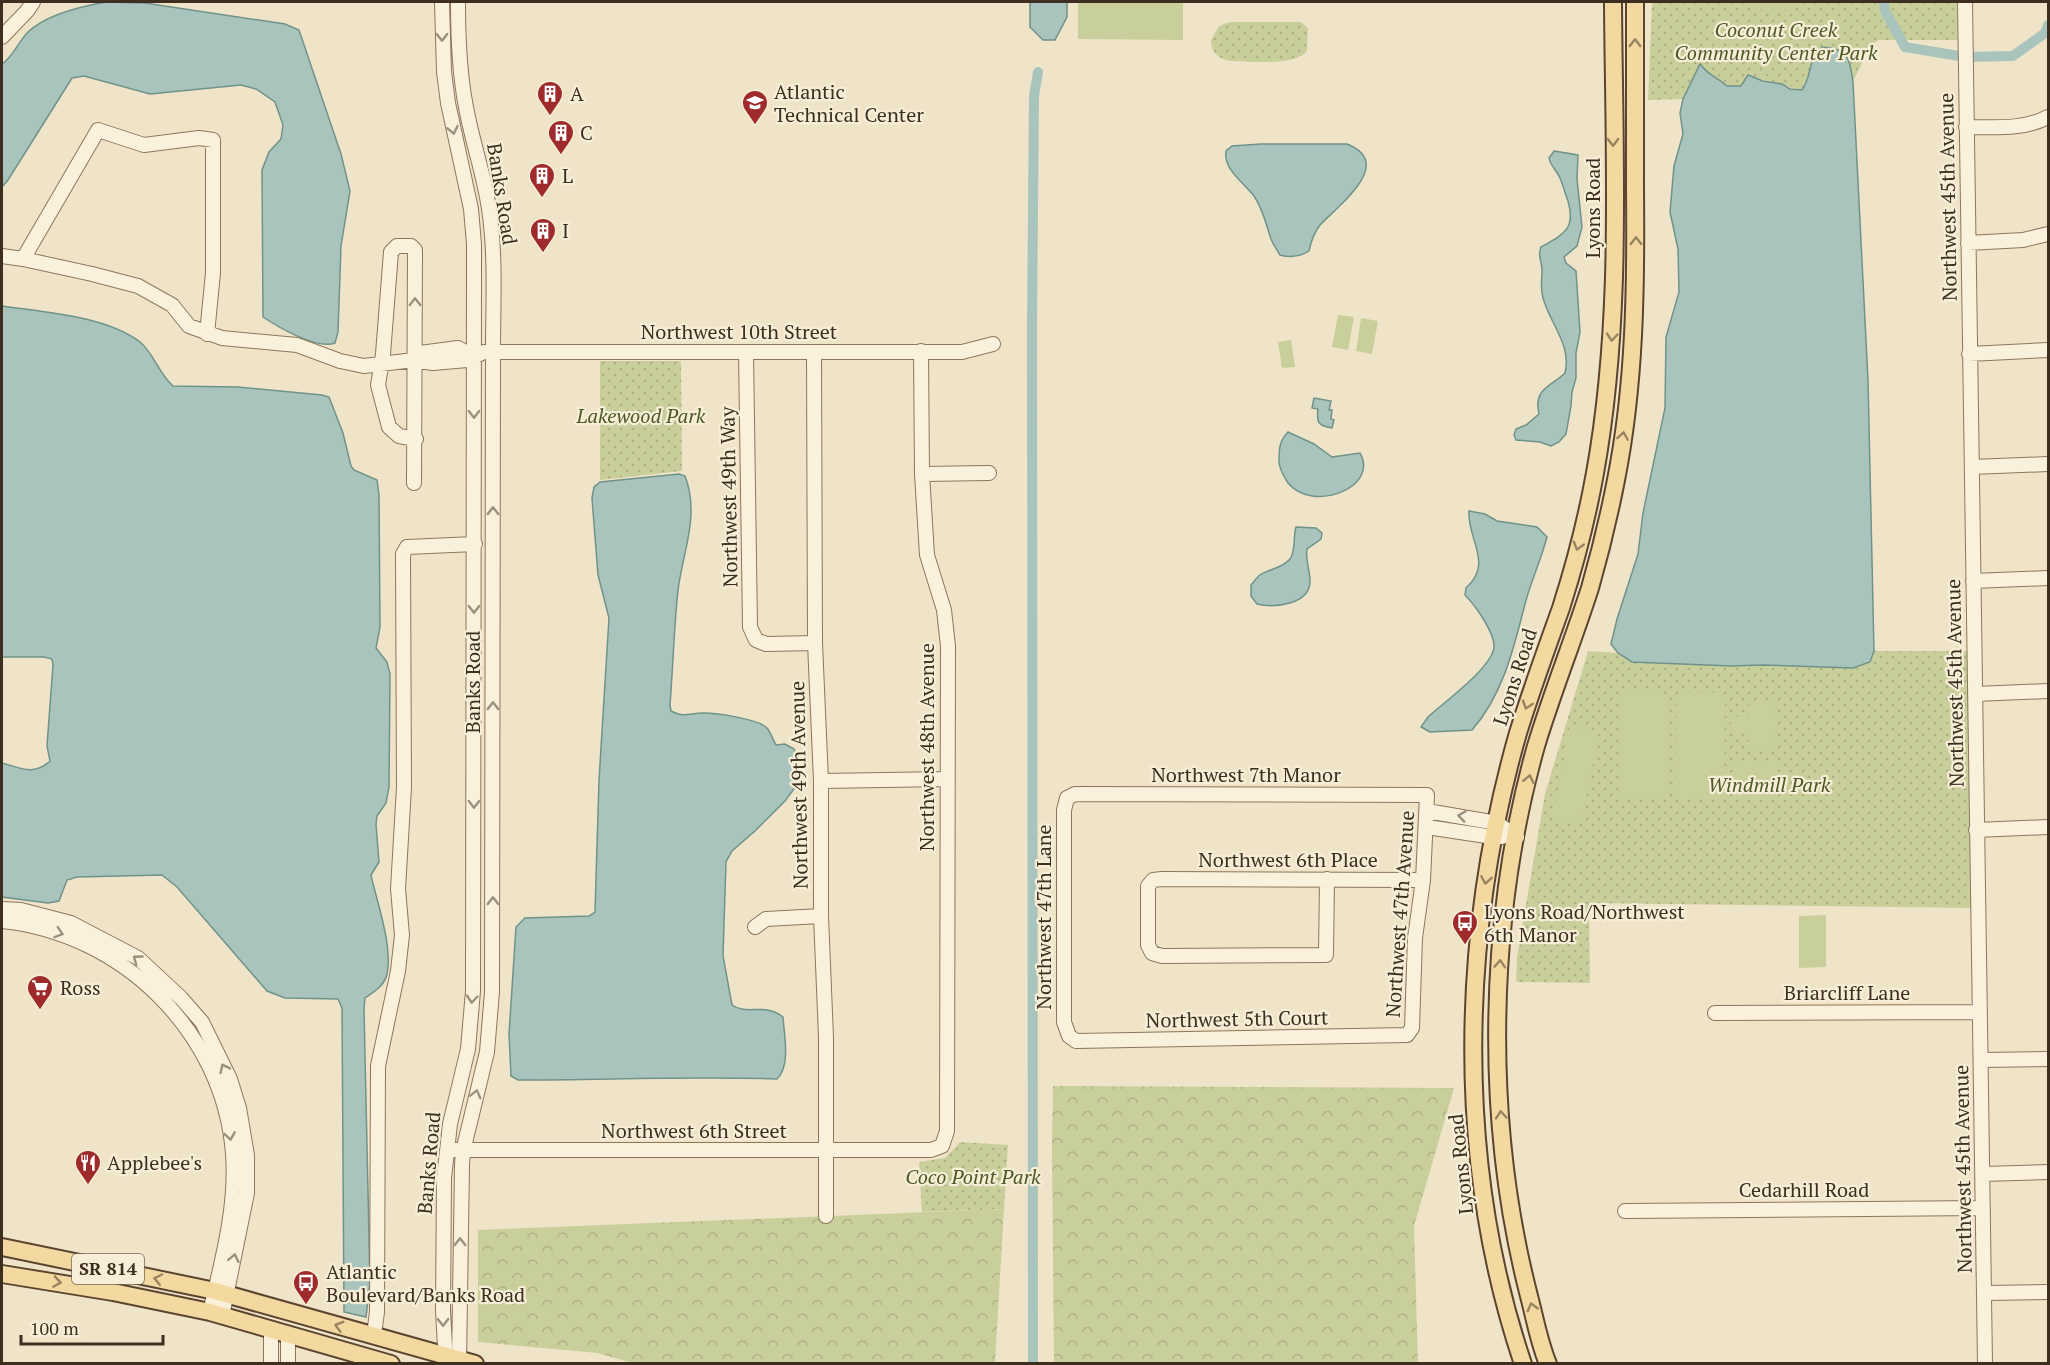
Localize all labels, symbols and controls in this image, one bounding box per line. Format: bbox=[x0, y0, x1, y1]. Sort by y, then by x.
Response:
park label: Coconut Creek Community Center Park bbox=[1674, 16, 1878, 66]
one-way arrow bbox=[436, 32, 448, 41]
one-way arrow bbox=[1629, 38, 1641, 47]
place label: Atlantic Technical Center bbox=[774, 78, 924, 128]
building icon: A bbox=[535, 79, 565, 117]
place label: A bbox=[570, 80, 584, 107]
school or university icon: Atlantic Technical Center bbox=[740, 88, 770, 126]
street label: Northwest 45th Avenue bbox=[1932, 93, 1963, 301]
building icon: C bbox=[546, 118, 576, 156]
place label: C bbox=[580, 119, 593, 146]
one-way arrow bbox=[446, 124, 459, 134]
one-way arrow bbox=[1607, 138, 1619, 147]
street label: Banks Road bbox=[481, 141, 524, 247]
street label: Lyons Road bbox=[1579, 158, 1606, 258]
building icon: L bbox=[527, 161, 557, 199]
place label: L bbox=[562, 162, 573, 189]
building icon: I bbox=[528, 216, 558, 254]
place label: I bbox=[562, 217, 569, 244]
one-way arrow bbox=[1630, 237, 1642, 246]
one-way arrow bbox=[409, 297, 421, 306]
street label: Northwest 10th Street bbox=[641, 318, 838, 345]
one-way arrow bbox=[1606, 333, 1619, 342]
park label: Lakewood Park bbox=[576, 402, 706, 429]
street label: Northwest 49th Way bbox=[713, 405, 744, 588]
one-way arrow bbox=[468, 410, 480, 419]
one-way arrow bbox=[1616, 431, 1629, 441]
one-way arrow bbox=[487, 506, 499, 515]
one-way arrow bbox=[1573, 541, 1586, 551]
street label: Northwest 45th Avenue bbox=[1939, 579, 1970, 787]
one-way arrow bbox=[468, 605, 480, 614]
street label: Lyons Road bbox=[1486, 625, 1543, 729]
street label: Banks Road bbox=[459, 631, 486, 733]
street label: Northwest 48th Avenue bbox=[913, 643, 940, 851]
street label: Northwest 49th Avenue bbox=[783, 681, 814, 889]
one-way arrow bbox=[1522, 699, 1534, 710]
one-way arrow bbox=[487, 701, 499, 710]
street label: Northwest 7th Manor bbox=[1151, 761, 1341, 788]
park label: Windmill Park bbox=[1708, 771, 1831, 798]
one-way arrow bbox=[1522, 775, 1535, 785]
one-way arrow bbox=[468, 800, 480, 809]
street label: Northwest 47th Avenue bbox=[1379, 810, 1420, 1018]
one-way arrow bbox=[1457, 811, 1466, 823]
street label: Northwest 47th Lane bbox=[1030, 824, 1057, 1010]
street label: Northwest 6th Place bbox=[1198, 846, 1378, 873]
one-way arrow bbox=[1480, 875, 1493, 885]
one-way arrow bbox=[487, 896, 499, 905]
place label: Lyons Road/Northwest 6th Manor bbox=[1484, 898, 1685, 948]
bus stop icon: Lyons Road/Northwest 6th Manor bbox=[1450, 908, 1480, 946]
one-way arrow bbox=[53, 926, 64, 938]
one-way arrow bbox=[133, 955, 144, 966]
one-way arrow bbox=[1494, 960, 1507, 969]
supermarket icon: Ross bbox=[25, 973, 55, 1011]
place label: Ross bbox=[60, 974, 101, 1001]
street label: Briarcliff Lane bbox=[1784, 979, 1910, 1006]
one-way arrow bbox=[466, 995, 479, 1004]
street label: Northwest 5th Court bbox=[1145, 1003, 1329, 1034]
one-way arrow bbox=[220, 1063, 232, 1074]
street label: Northwest 45th Avenue bbox=[1947, 1065, 1978, 1273]
one-way arrow bbox=[469, 1090, 482, 1100]
street label: Banks Road bbox=[411, 1111, 446, 1215]
one-way arrow bbox=[1495, 1111, 1508, 1120]
street label: Lyons Road bbox=[1442, 1112, 1479, 1216]
street label: Northwest 6th Street bbox=[601, 1117, 788, 1144]
one-way arrow bbox=[224, 1131, 236, 1141]
restaurant icon: Applebee's bbox=[73, 1148, 103, 1186]
place label: Applebee's bbox=[107, 1149, 202, 1176]
park label: Coco Point Park bbox=[905, 1163, 1041, 1190]
street label: Cedarhill Road bbox=[1739, 1176, 1869, 1203]
one-way arrow bbox=[454, 1238, 466, 1247]
road number: SR 814 bbox=[72, 1254, 144, 1284]
one-way arrow bbox=[227, 1254, 240, 1264]
place label: Atlantic Boulevard/Banks Road bbox=[326, 1258, 525, 1308]
bus stop icon: Atlantic Boulevard/Banks Road bbox=[291, 1268, 321, 1306]
one-way arrow bbox=[153, 1273, 163, 1286]
one-way arrow bbox=[53, 1276, 62, 1288]
one-way arrow bbox=[1527, 1302, 1540, 1312]
scale bar bbox=[21, 1308, 164, 1346]
text: 100 m bbox=[30, 1316, 79, 1340]
one-way arrow bbox=[437, 1318, 449, 1327]
one-way arrow bbox=[334, 1320, 344, 1333]

